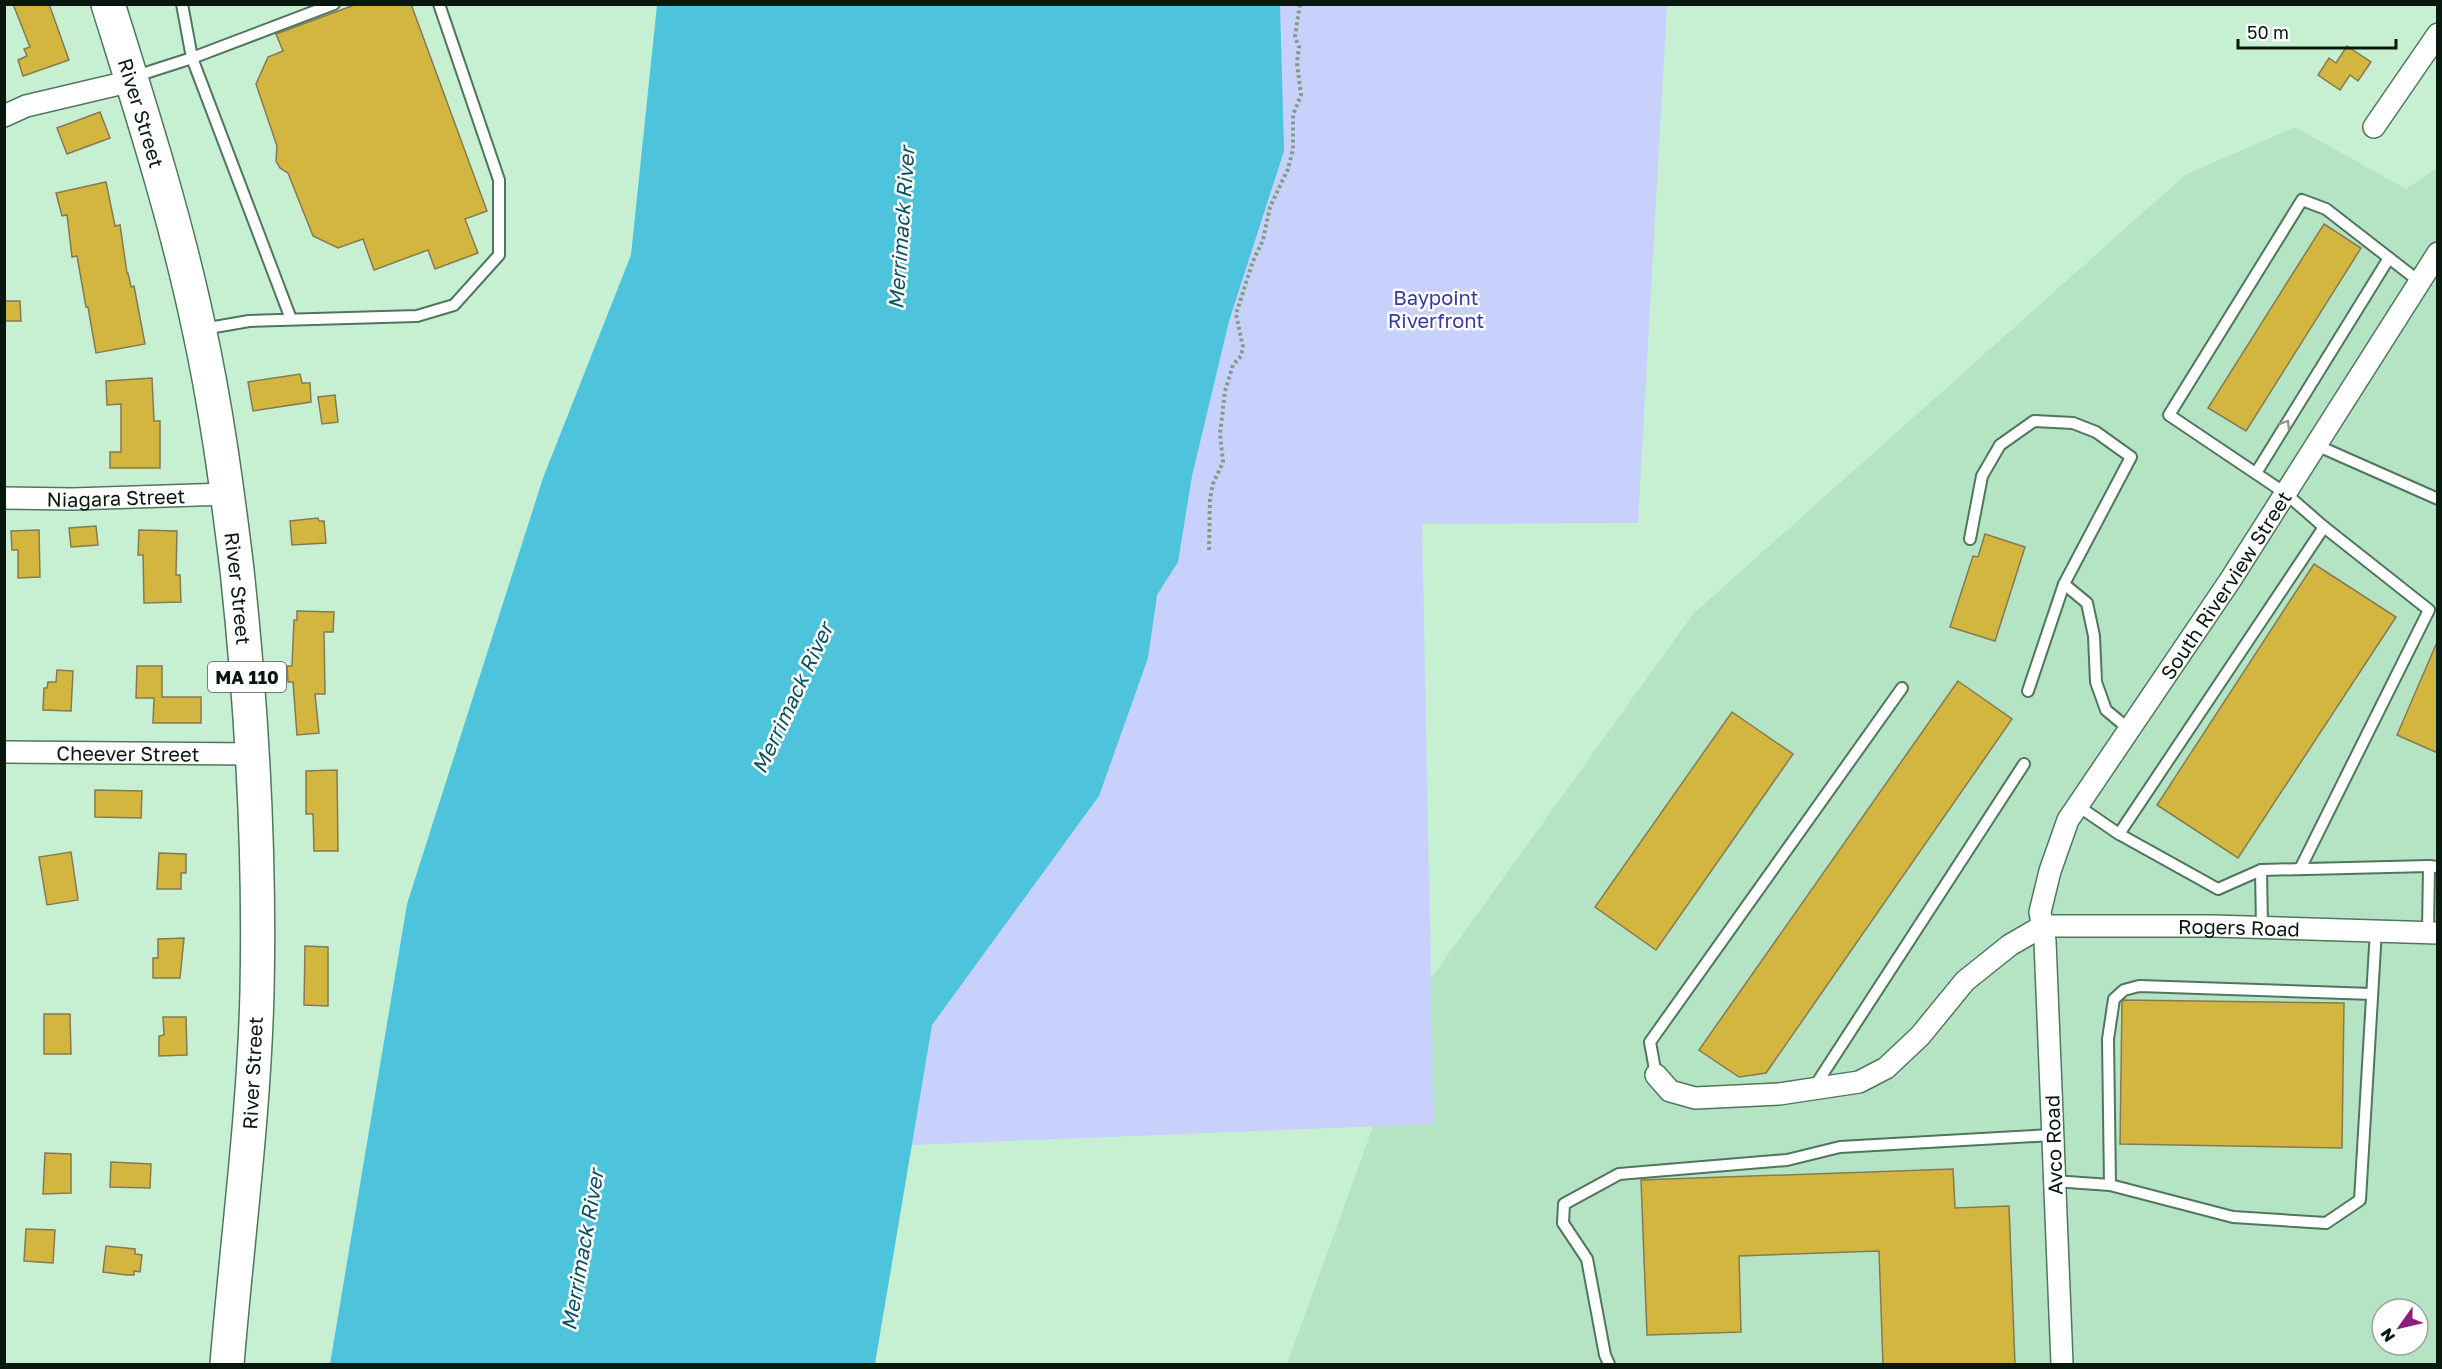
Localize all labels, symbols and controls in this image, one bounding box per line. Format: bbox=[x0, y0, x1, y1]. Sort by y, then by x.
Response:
scale bar bbox=[2238, 12, 2396, 50]
text: 50 m bbox=[2247, 21, 2289, 43]
street label: River Street bbox=[114, 55, 169, 171]
water label: Merrimack River bbox=[882, 143, 920, 310]
park label: Baypoint Riverfront bbox=[1388, 285, 1484, 332]
one-way arrow bbox=[2279, 419, 2290, 430]
street label: Niagara Street bbox=[46, 483, 186, 511]
street label: South Riverview Street bbox=[2155, 486, 2296, 684]
street label: River Street bbox=[220, 530, 256, 646]
water label: Merrimack River bbox=[746, 616, 839, 777]
road number: MA 110 bbox=[208, 662, 286, 692]
street label: Cheever Street bbox=[56, 740, 200, 766]
street label: Rogers Road bbox=[2178, 914, 2300, 941]
street label: River Street bbox=[237, 1016, 267, 1130]
street label: Avco Road bbox=[2039, 1095, 2067, 1195]
water label: Merrimack River bbox=[555, 1165, 609, 1332]
north arrow bbox=[2370, 1297, 2430, 1357]
text: N bbox=[2376, 1325, 2399, 1346]

